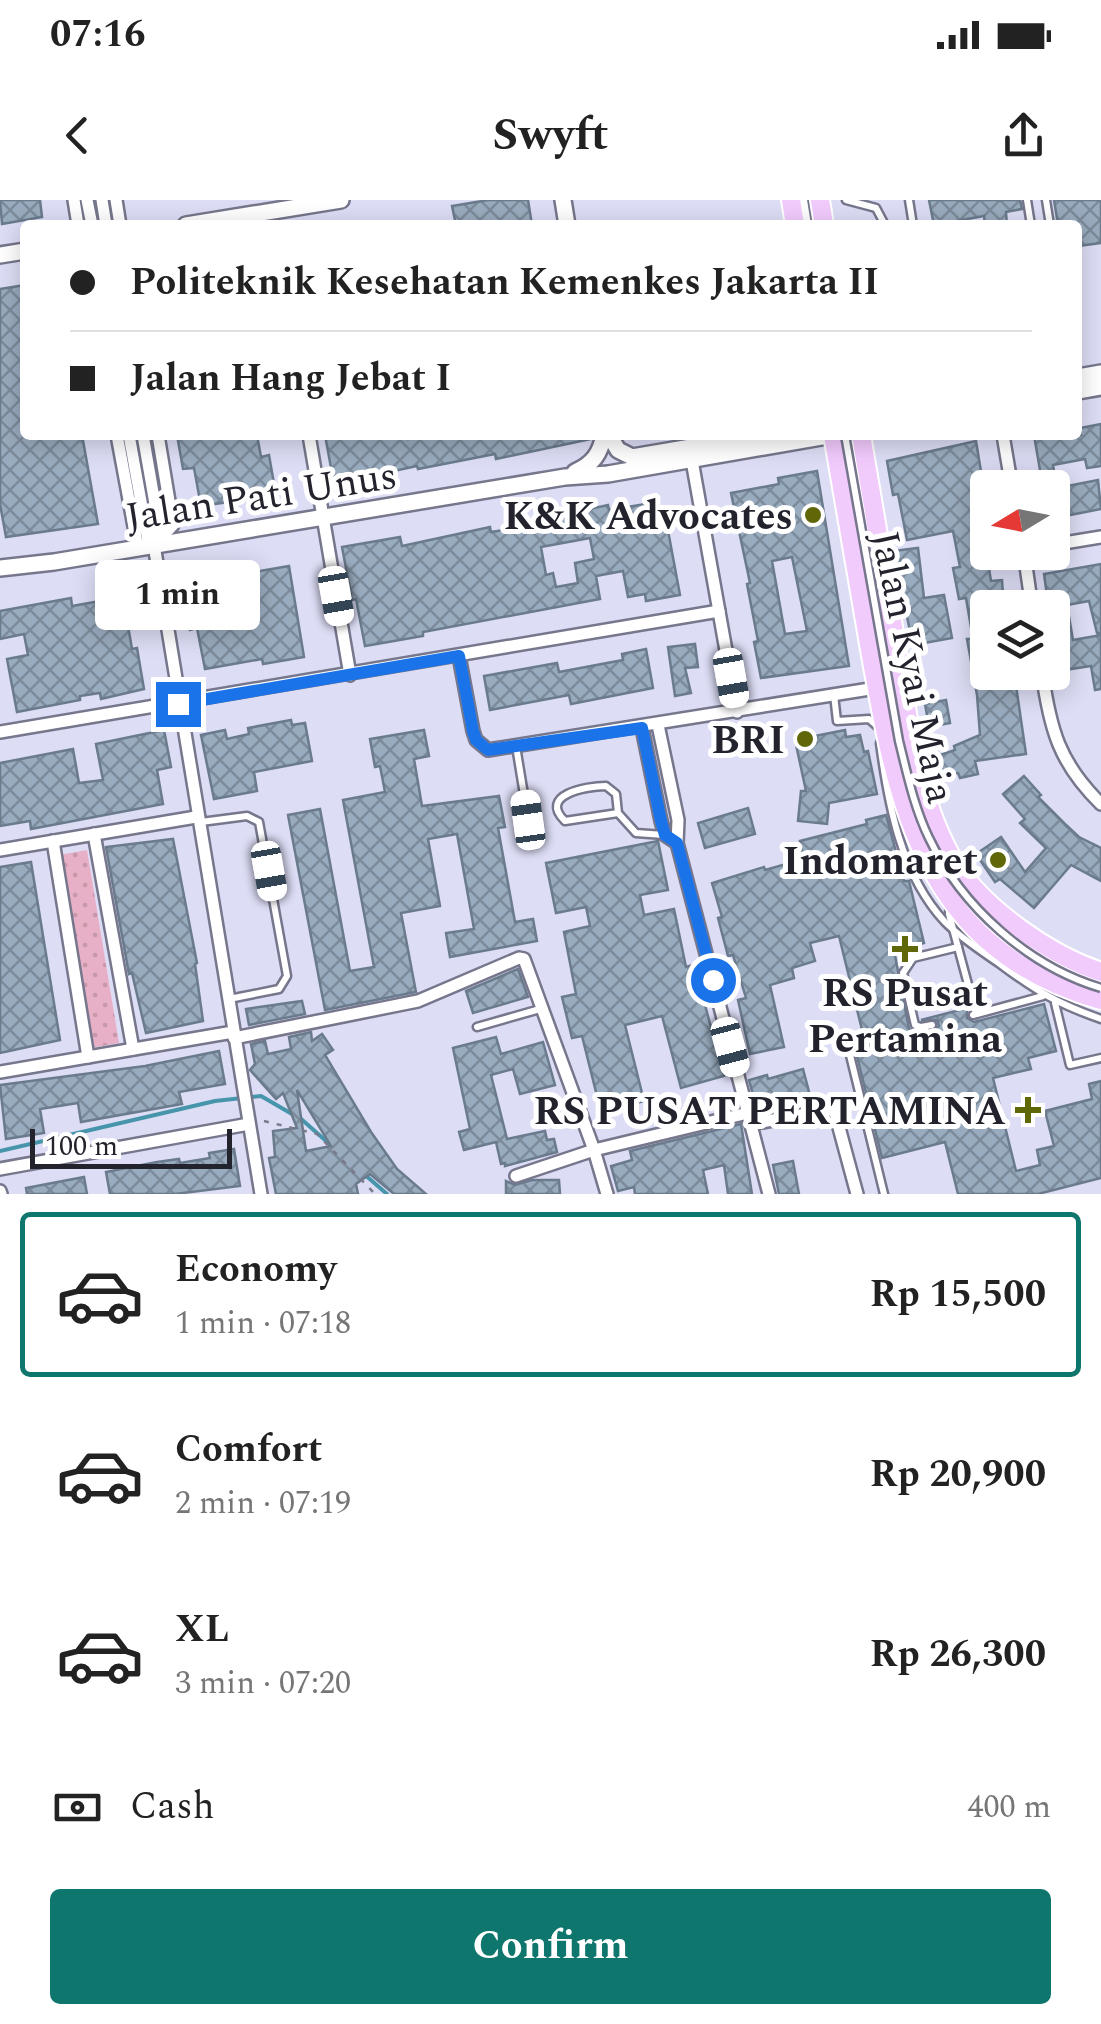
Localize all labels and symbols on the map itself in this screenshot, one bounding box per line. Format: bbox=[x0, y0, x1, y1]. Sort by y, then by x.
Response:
street label: Jalan Pati Unus bbox=[121, 446, 401, 549]
north arrow bbox=[970, 470, 1070, 570]
place label: K&K Advocates bbox=[504, 487, 793, 548]
marker: K&K Advocates bbox=[802, 504, 824, 526]
street label: Jalan Kyai Maja bbox=[853, 526, 970, 810]
callout: 1 min bbox=[96, 559, 260, 629]
car bbox=[316, 564, 356, 628]
car bbox=[711, 646, 751, 710]
route end bbox=[156, 682, 201, 727]
place label: BRI bbox=[711, 711, 785, 772]
marker: BRI bbox=[794, 728, 816, 750]
car bbox=[509, 788, 547, 852]
place label: Indomaret bbox=[783, 832, 978, 893]
car bbox=[249, 839, 289, 903]
marker: Indomaret bbox=[987, 849, 1009, 871]
marker: RS Pusat Pertamina bbox=[892, 936, 918, 962]
route start bbox=[691, 958, 736, 1003]
place label: RS Pusat Pertamina bbox=[808, 964, 1002, 1071]
car bbox=[708, 1014, 752, 1080]
place label: RS PUSAT PERTAMINA bbox=[533, 1082, 1006, 1143]
marker: RS PUSAT PERTAMINA bbox=[1015, 1097, 1041, 1123]
scale bar bbox=[30, 1124, 232, 1168]

